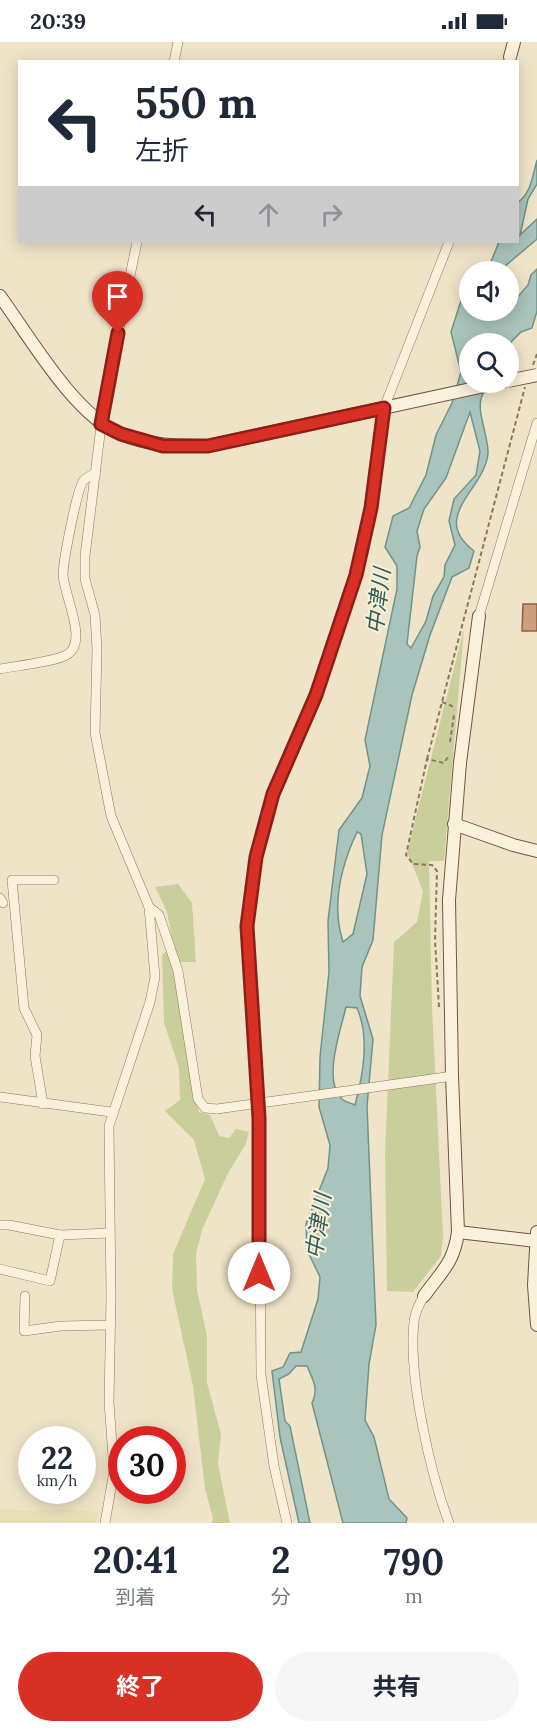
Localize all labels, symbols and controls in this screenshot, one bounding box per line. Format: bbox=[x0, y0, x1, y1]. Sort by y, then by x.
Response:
text: 20:39 bbox=[30, 7, 86, 35]
text: 550 m bbox=[135, 76, 257, 130]
icon: left bbox=[36, 84, 114, 162]
text: 左折 bbox=[135, 133, 189, 167]
icon: left bbox=[189, 198, 222, 231]
icon: ahead bbox=[252, 198, 285, 231]
icon: right bbox=[315, 198, 348, 231]
map controls bbox=[459, 261, 519, 393]
button: sound bbox=[459, 261, 519, 321]
pin bbox=[92, 271, 143, 333]
icon: arrive bbox=[101, 280, 134, 313]
button: search bbox=[459, 333, 519, 393]
water label: 中津川 bbox=[360, 565, 396, 635]
water label: 中津川 bbox=[300, 1189, 337, 1261]
position arrow bbox=[227, 1241, 291, 1305]
speed limit sign: 30 bbox=[108, 1426, 186, 1504]
text: 22 bbox=[41, 1439, 73, 1477]
text: km/h bbox=[37, 1471, 77, 1490]
text: 20:41 bbox=[93, 1537, 178, 1583]
text: 2 bbox=[271, 1537, 291, 1583]
text: 790 bbox=[384, 1539, 444, 1585]
text: m bbox=[405, 1583, 423, 1608]
text: 到着 bbox=[115, 1584, 155, 1609]
text: 分 bbox=[271, 1584, 291, 1609]
button: 終了 bbox=[18, 1652, 263, 1721]
button: 共有 bbox=[275, 1652, 519, 1721]

